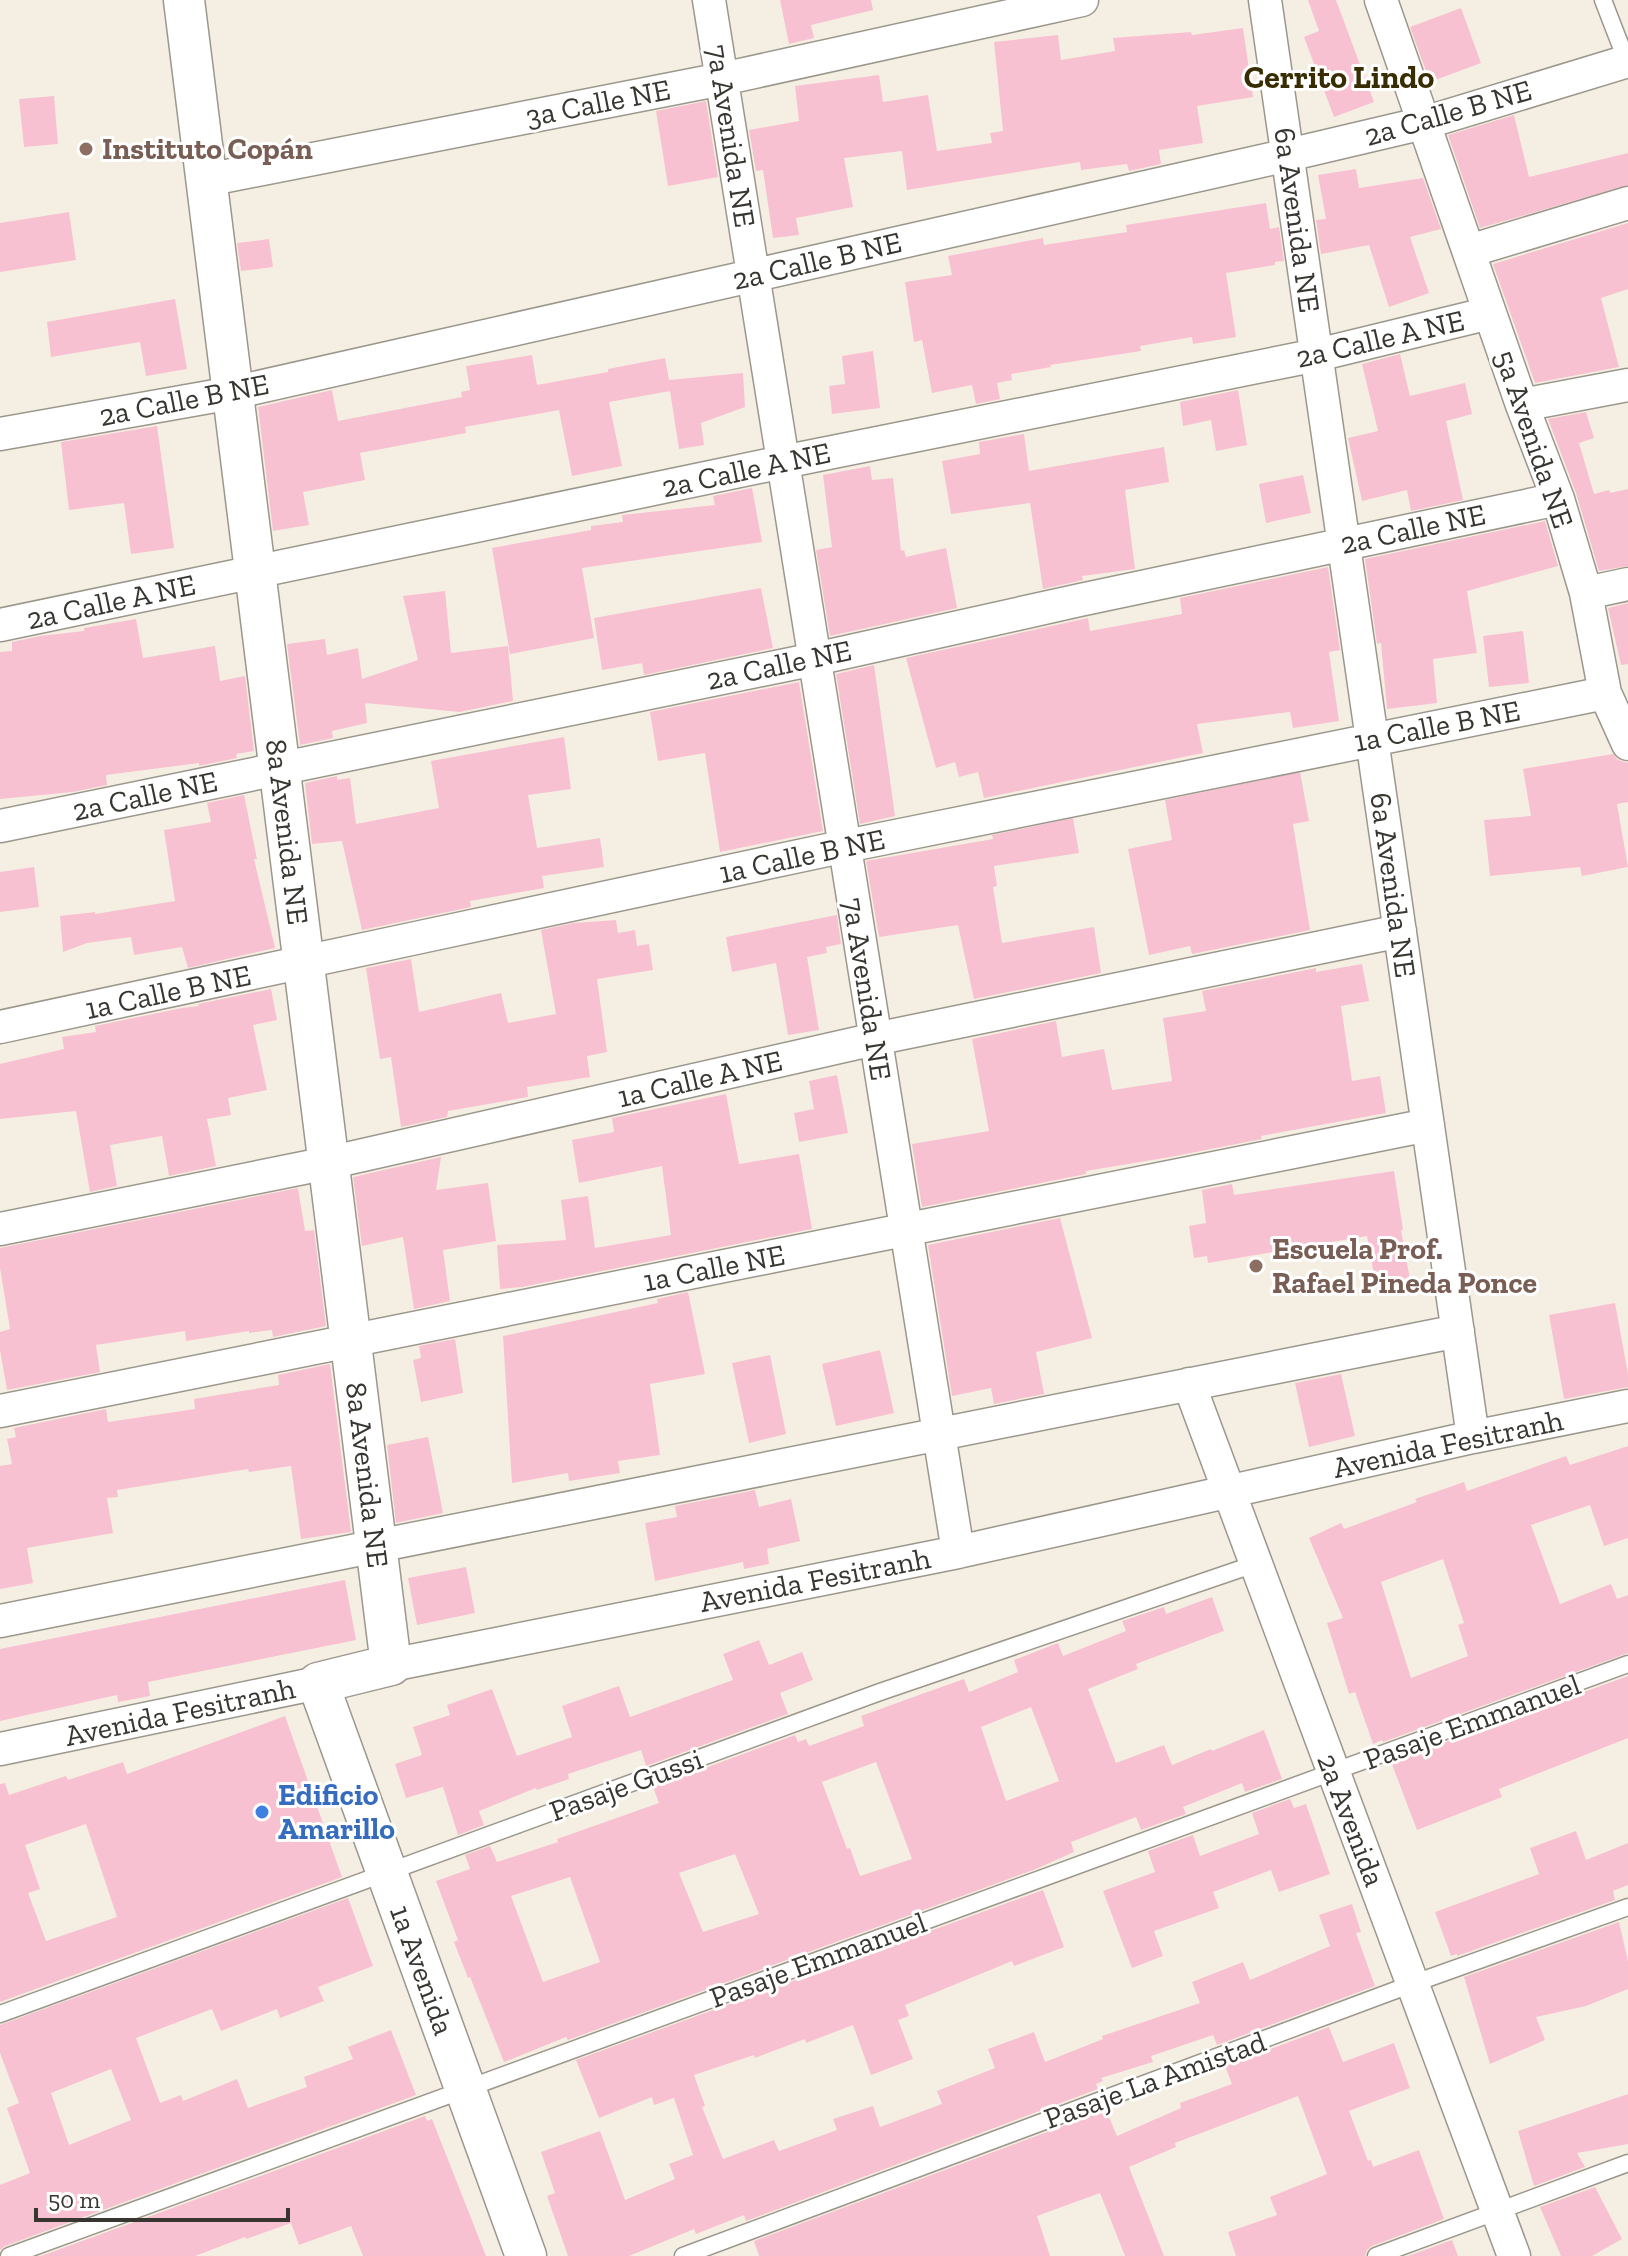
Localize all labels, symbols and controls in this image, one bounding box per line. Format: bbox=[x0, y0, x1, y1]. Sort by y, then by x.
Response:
street label: 7a Avenida NE bbox=[699, 42, 763, 230]
district label: Cerrito Lindo bbox=[1244, 58, 1435, 96]
street label: 3a Calle NE bbox=[523, 71, 673, 135]
street label: 2a Calle B NE bbox=[1360, 72, 1536, 154]
street label: 6a Avenida NE bbox=[1266, 125, 1328, 315]
place label: Instituto Copán bbox=[102, 131, 313, 167]
marker: Instituto Copán bbox=[77, 140, 95, 158]
street label: 2a Calle B NE bbox=[729, 224, 905, 298]
street label: 2a Calle A NE bbox=[1292, 302, 1468, 376]
street label: 5a Avenida NE bbox=[1487, 345, 1581, 533]
street label: 2a Calle B NE bbox=[96, 366, 272, 434]
street label: 2a Calle A NE bbox=[658, 435, 834, 505]
street label: 2a Calle NE bbox=[1337, 496, 1489, 562]
street label: 2a Calle A NE bbox=[23, 567, 199, 637]
street label: 2a Calle NE bbox=[703, 632, 855, 698]
street label: 1a Calle B NE bbox=[1351, 692, 1523, 760]
street label: 8a Avenida NE bbox=[258, 737, 316, 927]
street label: 2a Calle NE bbox=[69, 763, 221, 829]
street label: 6a Avenida NE bbox=[1362, 790, 1424, 980]
street label: 1a Calle B NE bbox=[716, 821, 888, 891]
street label: 7a Avenida NE bbox=[835, 895, 899, 1083]
street label: 1a Calle B NE bbox=[82, 957, 254, 1027]
street label: 1a Calle A NE bbox=[614, 1043, 786, 1115]
place label: Escuela Prof. Rafael Pineda Ponce bbox=[1272, 1231, 1537, 1301]
street label: 1a Calle NE bbox=[640, 1237, 788, 1299]
marker: Escuela Prof. Rafael Pineda Ponce bbox=[1247, 1257, 1265, 1275]
street label: 8a Avenida NE bbox=[338, 1380, 396, 1570]
street label: Avenida Fesitranh bbox=[1330, 1402, 1567, 1486]
street label: Avenida Fesitranh bbox=[697, 1540, 934, 1620]
street label: Pasaje Emmanuel bbox=[1359, 1666, 1585, 1778]
street label: Avenida Fesitranh bbox=[62, 1670, 299, 1754]
street label: Pasaje Gussi bbox=[545, 1741, 707, 1829]
street label: 2a Avenida bbox=[1309, 1749, 1393, 1891]
place label: Edificio Amarillo bbox=[278, 1777, 395, 1847]
marker: Edificio Amarillo bbox=[253, 1803, 271, 1821]
street label: 1a Avenida bbox=[382, 1900, 462, 2040]
street label: Pasaje Emmanuel bbox=[705, 1904, 931, 2016]
street label: Pasaje La Amistad bbox=[1039, 2023, 1271, 2137]
scale bar bbox=[36, 2172, 288, 2222]
text: 50 m bbox=[48, 2185, 101, 2214]

